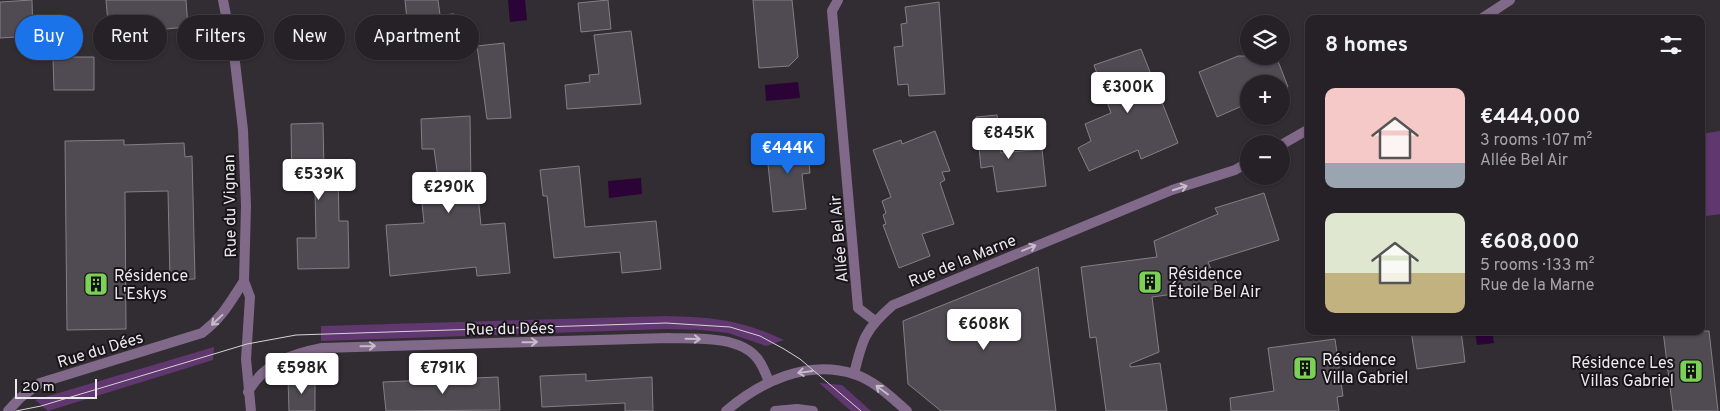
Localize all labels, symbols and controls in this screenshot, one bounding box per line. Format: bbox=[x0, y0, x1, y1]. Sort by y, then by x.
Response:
chip: Buy bbox=[15, 15, 83, 60]
chip: Rent bbox=[93, 15, 167, 60]
chip: Filters bbox=[177, 15, 264, 60]
chip: New bbox=[274, 15, 345, 60]
chip: Apartment bbox=[355, 15, 479, 60]
map controls bbox=[1240, 15, 1290, 185]
button: layers bbox=[1240, 15, 1290, 65]
icon: filters bbox=[1657, 31, 1685, 59]
text: 8 homes bbox=[1325, 32, 1408, 59]
pin: €300K bbox=[1093, 72, 1163, 114]
button: + bbox=[1240, 75, 1290, 125]
text: €300K bbox=[1102, 78, 1154, 98]
text: €444,000 bbox=[1480, 104, 1581, 131]
icon: home bbox=[1365, 108, 1425, 168]
pin: €845K bbox=[974, 118, 1044, 160]
text: €845K bbox=[983, 124, 1035, 144]
text: 3 rooms · 107 m² bbox=[1480, 131, 1592, 151]
pin: €444K bbox=[753, 132, 823, 175]
button: − bbox=[1240, 135, 1290, 185]
text: €444K bbox=[762, 139, 814, 159]
text: Allée Bel Air bbox=[1480, 151, 1568, 171]
street label: Rue du Vignan bbox=[220, 154, 242, 258]
pin: €539K bbox=[284, 158, 354, 201]
text: €539K bbox=[294, 165, 344, 185]
pin: €290K bbox=[414, 172, 484, 214]
text: €290K bbox=[423, 178, 475, 198]
one-way arrow bbox=[1171, 182, 1187, 192]
street label: Allée Bel Air bbox=[826, 194, 854, 283]
text: €608,000 bbox=[1480, 229, 1580, 256]
street label: Rue de la Marne bbox=[906, 231, 1020, 293]
icon: home bbox=[1365, 233, 1425, 293]
one-way arrow bbox=[1021, 243, 1036, 253]
text: 5 rooms · 133 m² bbox=[1480, 256, 1594, 276]
place label: Résidence Étoile Bel Air bbox=[1168, 265, 1261, 303]
place label: Résidence L'Eskys bbox=[114, 267, 188, 305]
building icon: Résidence Étoile Bel Air bbox=[1137, 269, 1163, 295]
building icon: Résidence L'Eskys bbox=[83, 271, 109, 297]
text: Rue de la Marne bbox=[1480, 276, 1594, 296]
pin: €608K bbox=[949, 308, 1019, 351]
one-way arrow bbox=[210, 315, 223, 326]
text: €608K bbox=[958, 315, 1010, 335]
street label: Rue du Dées bbox=[465, 319, 555, 341]
street label: Rue du Dées bbox=[55, 328, 146, 373]
one-way arrow bbox=[684, 334, 700, 343]
one-way arrow bbox=[522, 337, 538, 347]
one-way arrow bbox=[360, 342, 376, 351]
place label: Résidence Villa Gabriel bbox=[1322, 351, 1408, 389]
pin: €598K bbox=[267, 352, 337, 395]
pin: €791K bbox=[408, 352, 478, 395]
place label: Résidence Les Villas Gabriel bbox=[1571, 354, 1674, 392]
building icon: Résidence Villa Gabriel bbox=[1292, 355, 1318, 381]
building icon: Résidence Les Villas Gabriel bbox=[1678, 358, 1704, 384]
text: €598K bbox=[276, 359, 328, 379]
text: €791K bbox=[420, 359, 466, 379]
one-way arrow bbox=[798, 367, 814, 377]
scale bar bbox=[15, 376, 98, 399]
text: 20 m bbox=[22, 379, 55, 396]
one-way arrow bbox=[876, 385, 889, 396]

